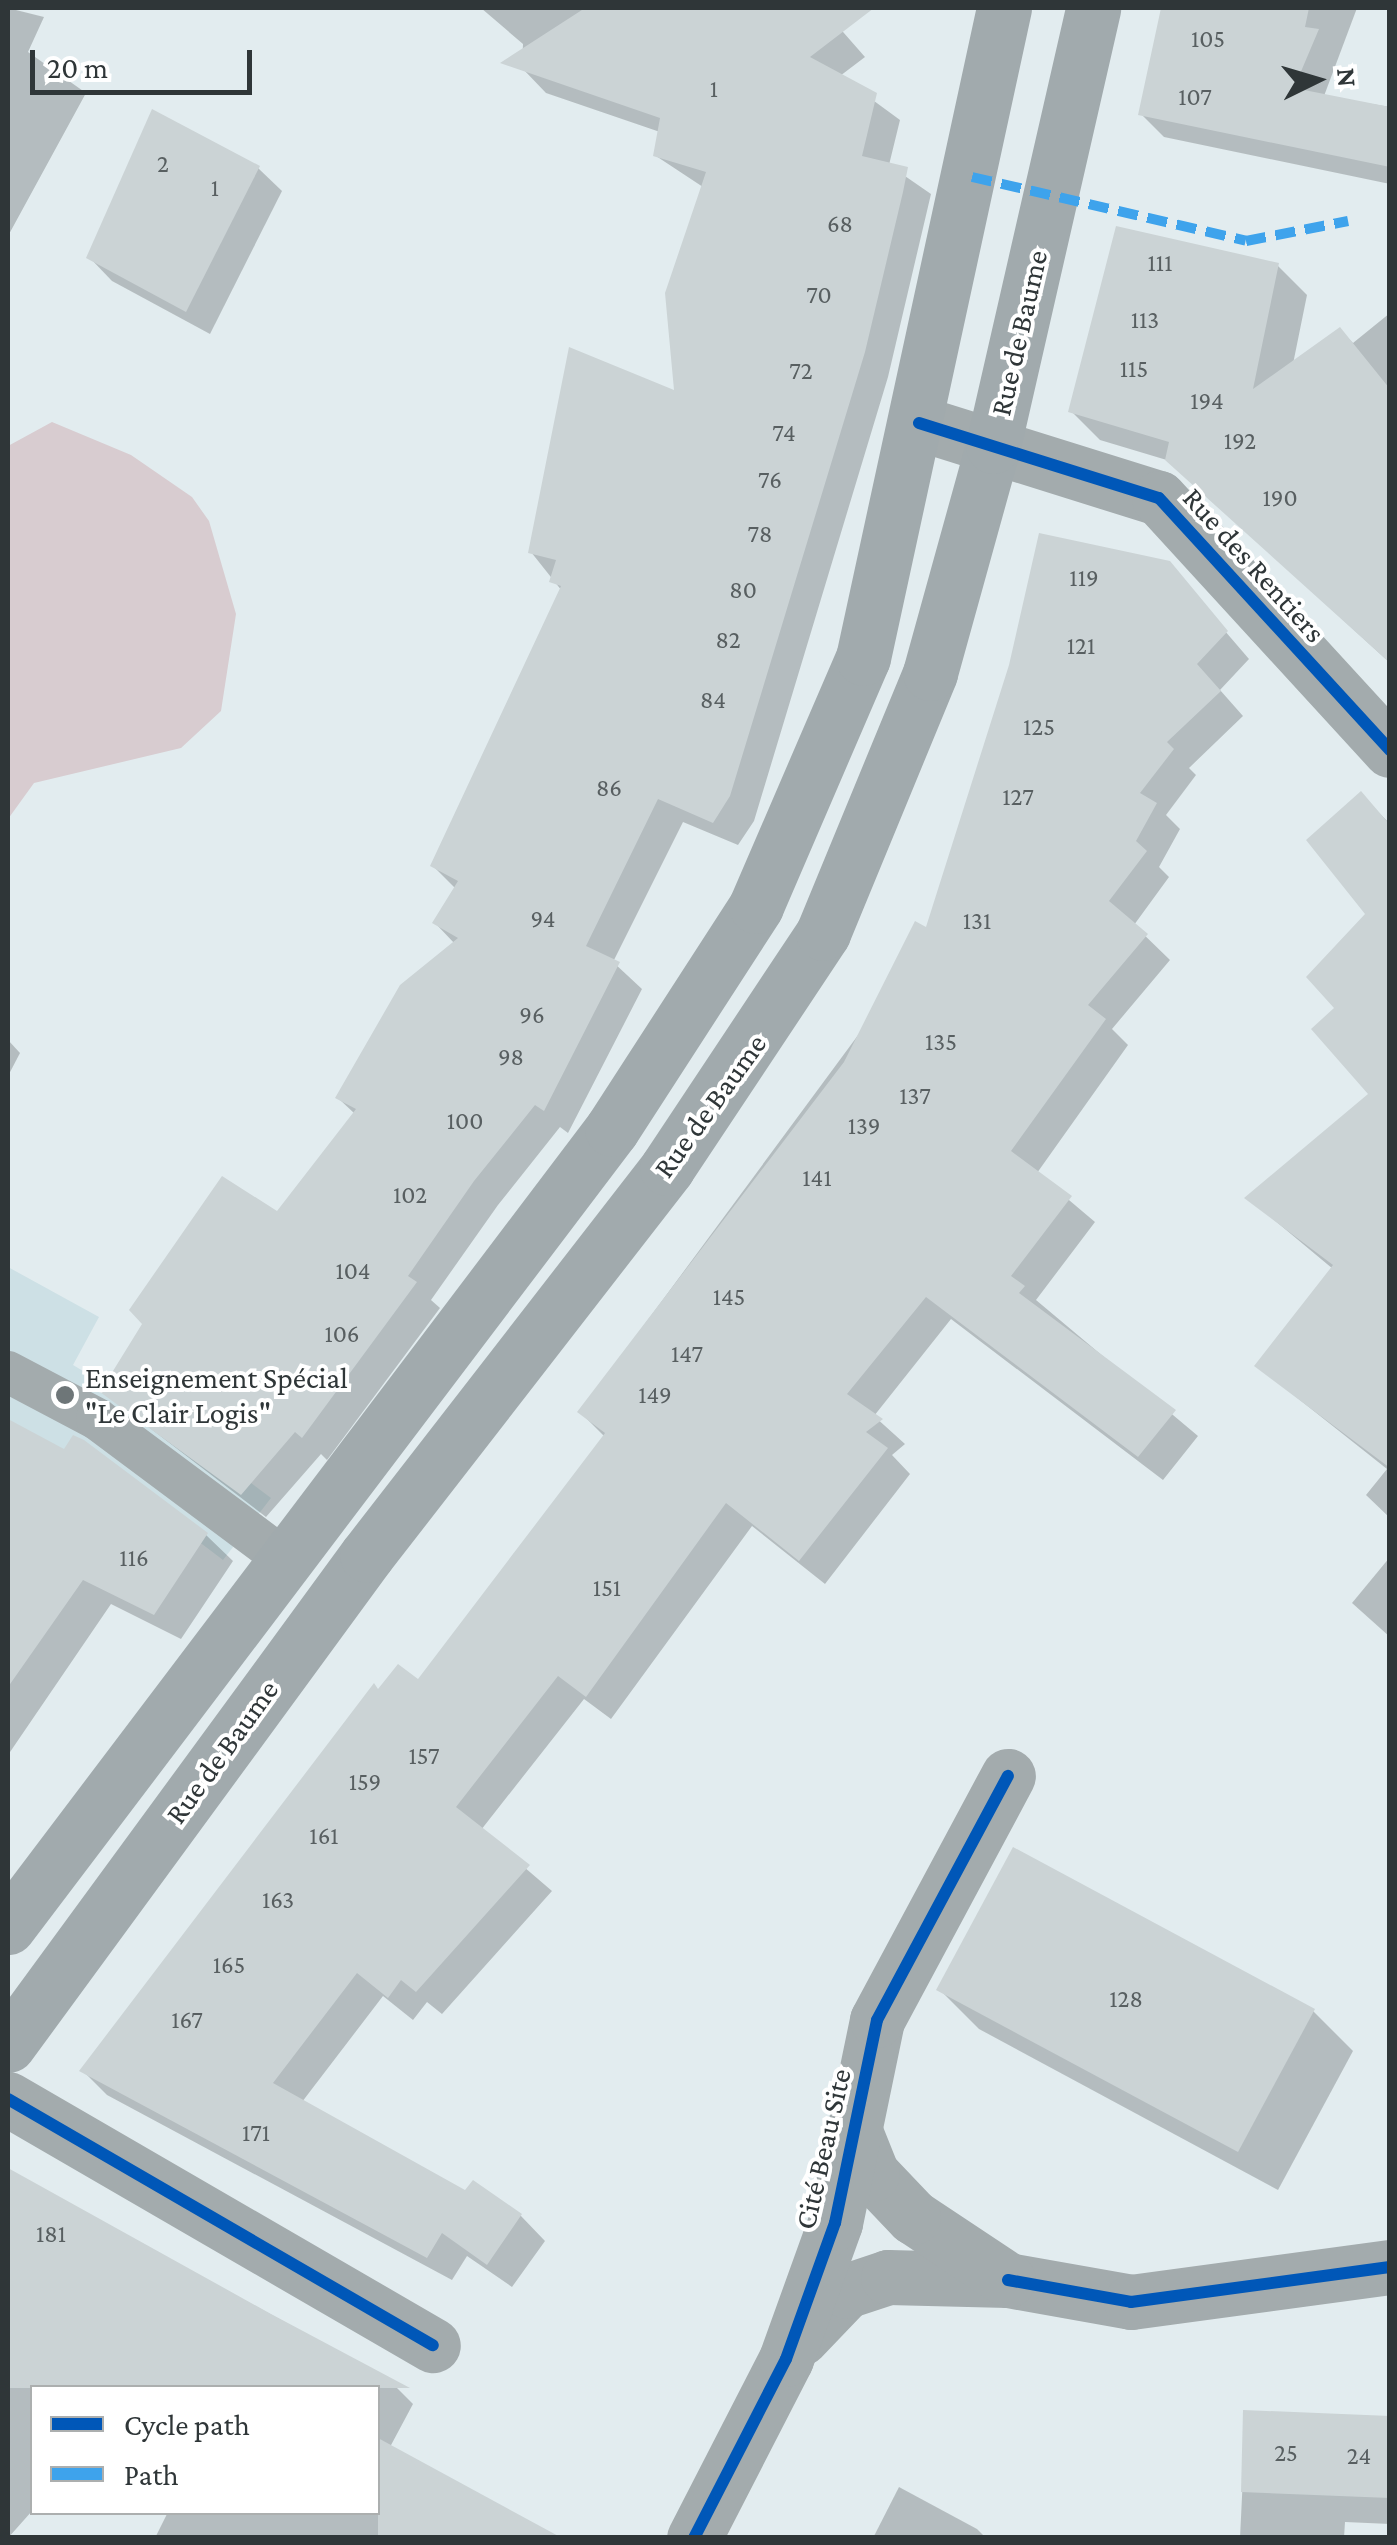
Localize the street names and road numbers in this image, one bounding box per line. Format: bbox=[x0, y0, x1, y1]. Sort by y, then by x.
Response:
street label: Rue de Baume bbox=[982, 247, 1056, 419]
street label: Rue des Rentiers bbox=[1175, 480, 1333, 650]
street label: Rue de Baume bbox=[646, 1027, 774, 1185]
street label: Rue de Baume bbox=[158, 1673, 286, 1831]
street label: Cité Beau Site bbox=[787, 2065, 859, 2233]

